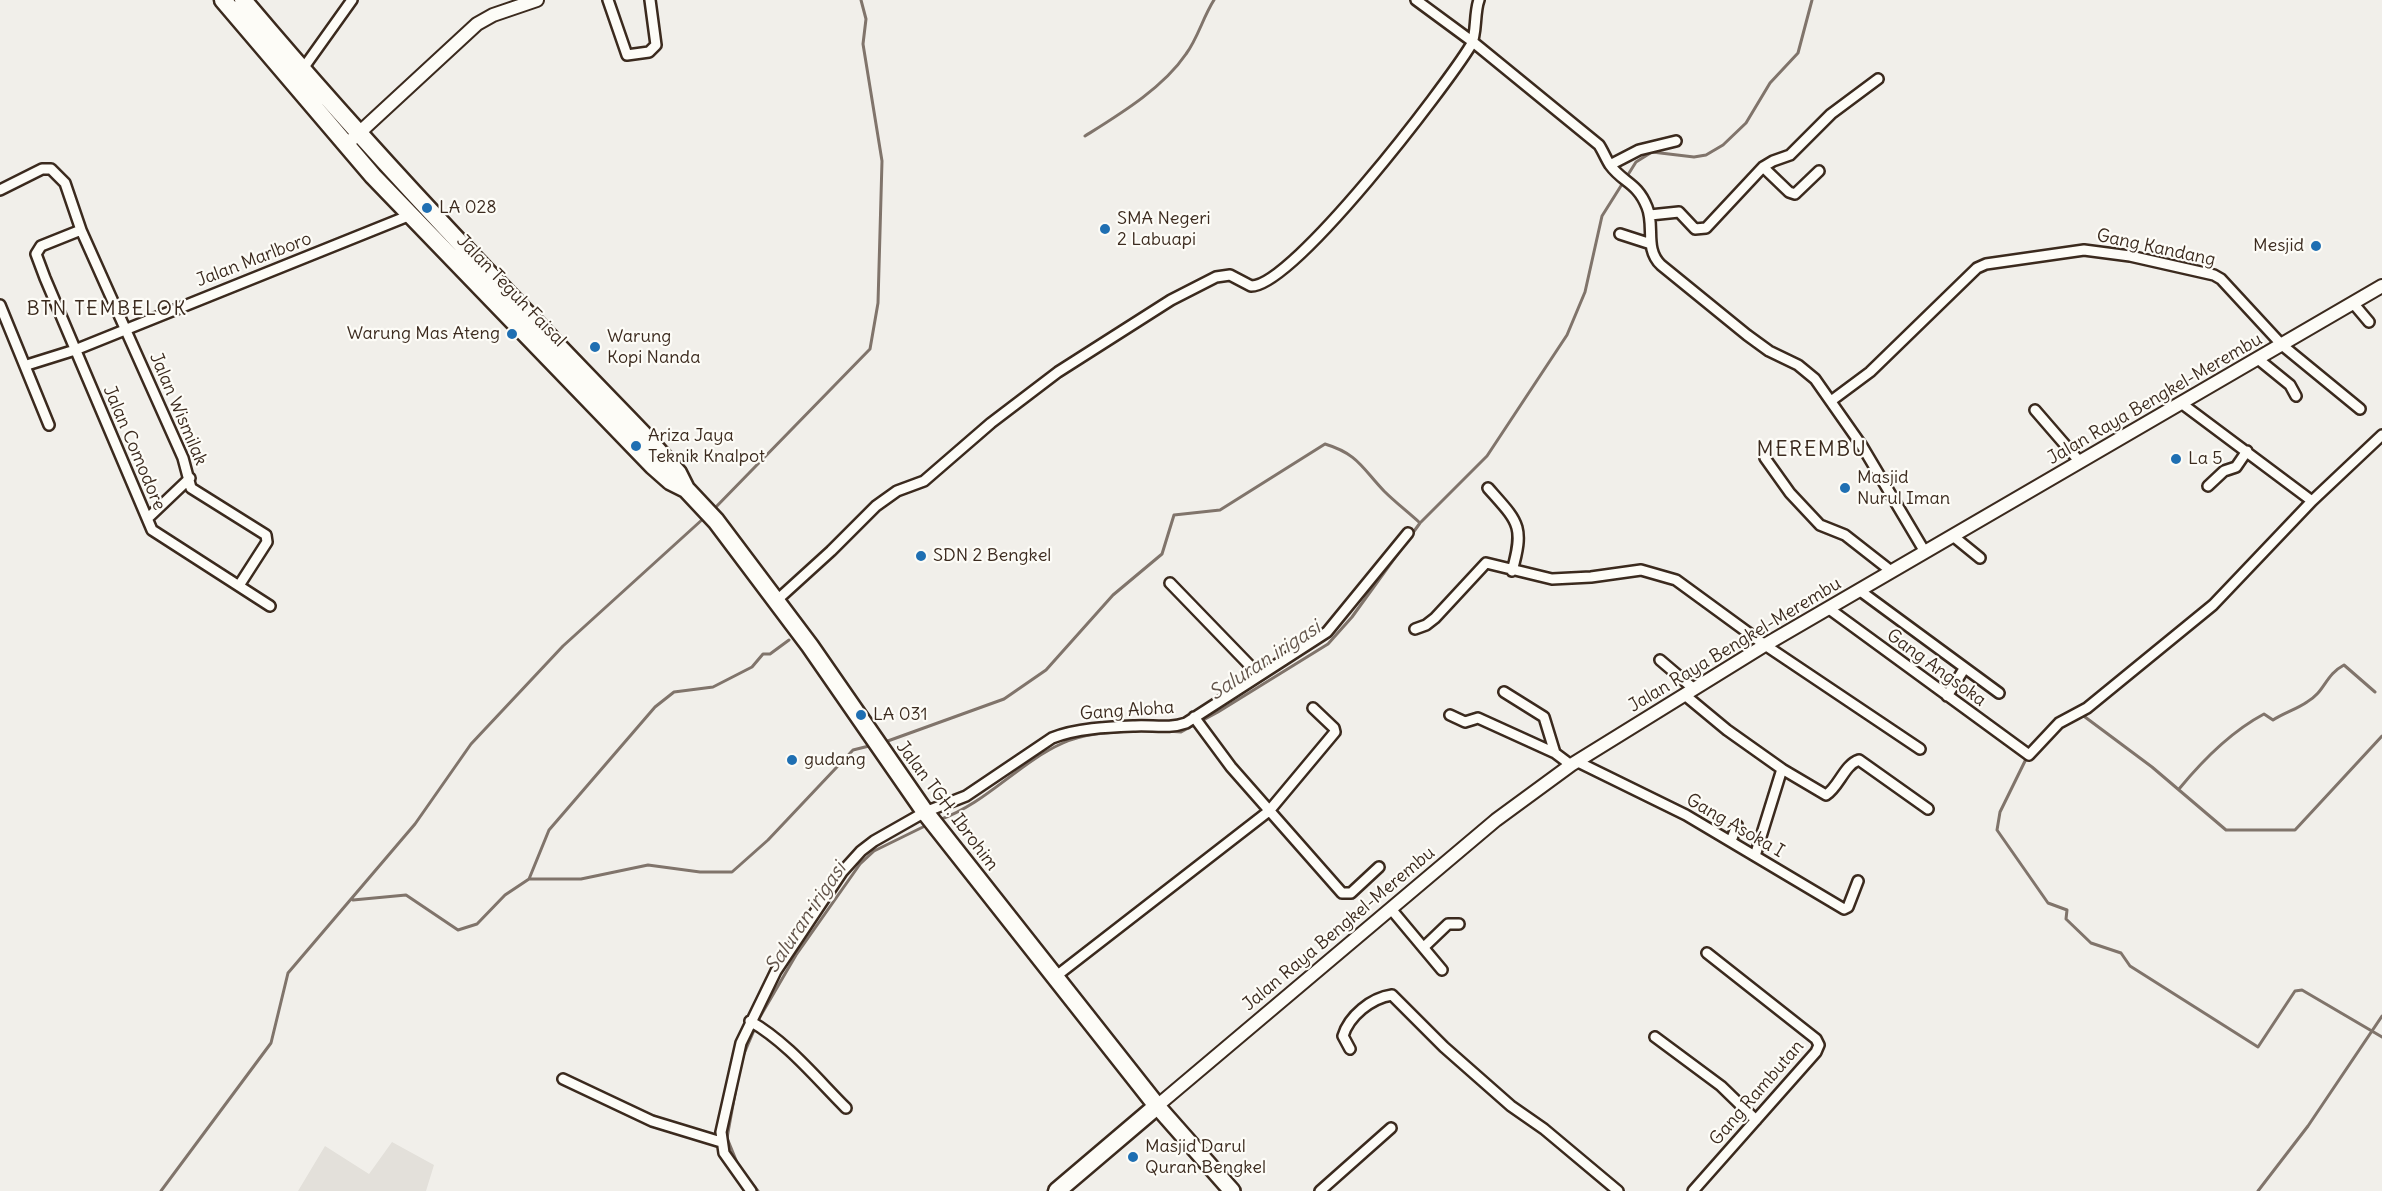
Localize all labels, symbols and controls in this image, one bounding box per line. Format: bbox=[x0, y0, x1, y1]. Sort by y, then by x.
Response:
place label: LA 028 bbox=[439, 197, 497, 219]
marker: LA 028 bbox=[420, 201, 434, 215]
place label: SMA Negeri 2 Labuapi bbox=[1117, 208, 1211, 250]
marker: SMA Negeri 2 Labuapi bbox=[1098, 222, 1112, 236]
street label: Gang Kandang bbox=[2095, 225, 2217, 271]
street label: Jalan Marlboro bbox=[193, 228, 315, 292]
street label: Jalan Teguh Faisal bbox=[452, 230, 570, 352]
place label: Mesjid bbox=[2253, 235, 2304, 257]
marker: Mesjid bbox=[2309, 239, 2323, 253]
district label: BTN TEMBELOK bbox=[27, 297, 187, 321]
place label: Warung Mas Ateng bbox=[347, 323, 500, 345]
place label: Warung Kopi Nanda bbox=[607, 326, 700, 368]
marker: Warung Mas Ateng bbox=[505, 327, 519, 341]
street label: Jalan Raya Bengkel-Merembu bbox=[2044, 329, 2266, 469]
marker: Warung Kopi Nanda bbox=[588, 340, 602, 354]
street label: Jalan Wismilak bbox=[145, 349, 211, 469]
street label: Jalan Comodore bbox=[98, 382, 170, 514]
place label: Ariza Jaya Teknik Knalpot bbox=[648, 425, 765, 468]
district label: MEREMBU bbox=[1757, 437, 1867, 463]
marker: Ariza Jaya Teknik Knalpot bbox=[629, 439, 643, 453]
place label: La 5 bbox=[2188, 448, 2223, 470]
marker: La 5 bbox=[2169, 452, 2183, 466]
place label: Masjid Nurul Iman bbox=[1857, 467, 1950, 510]
marker: Masjid Nurul Iman bbox=[1838, 481, 1852, 495]
place label: SDN 2 Bengkel bbox=[933, 545, 1051, 567]
marker: SDN 2 Bengkel bbox=[914, 549, 928, 563]
street label: Jalan Raya Bengkel-Merembu bbox=[1625, 573, 1845, 717]
water label: Saluran irigasi bbox=[1205, 616, 1325, 706]
street label: Gang Angsoka bbox=[1882, 625, 1990, 711]
street label: Gang Aloha bbox=[1079, 697, 1175, 725]
place label: LA 031 bbox=[873, 704, 928, 726]
marker: LA 031 bbox=[854, 708, 868, 722]
street label: Jalan TGH. Ibrohim bbox=[891, 737, 1003, 875]
place label: gudang bbox=[804, 749, 866, 771]
marker: gudang bbox=[785, 753, 799, 767]
street label: Gang Asoka I bbox=[1682, 789, 1788, 863]
street label: Jalan Raya Bengkel-Merembu bbox=[1239, 842, 1439, 1016]
water label: Saluran irigasi bbox=[760, 858, 852, 978]
street label: Gang Rambutan bbox=[1705, 1036, 1809, 1150]
place label: Masjid Darul Quran Bengkel bbox=[1145, 1136, 1266, 1178]
marker: Masjid Darul Quran Bengkel bbox=[1126, 1150, 1140, 1164]

